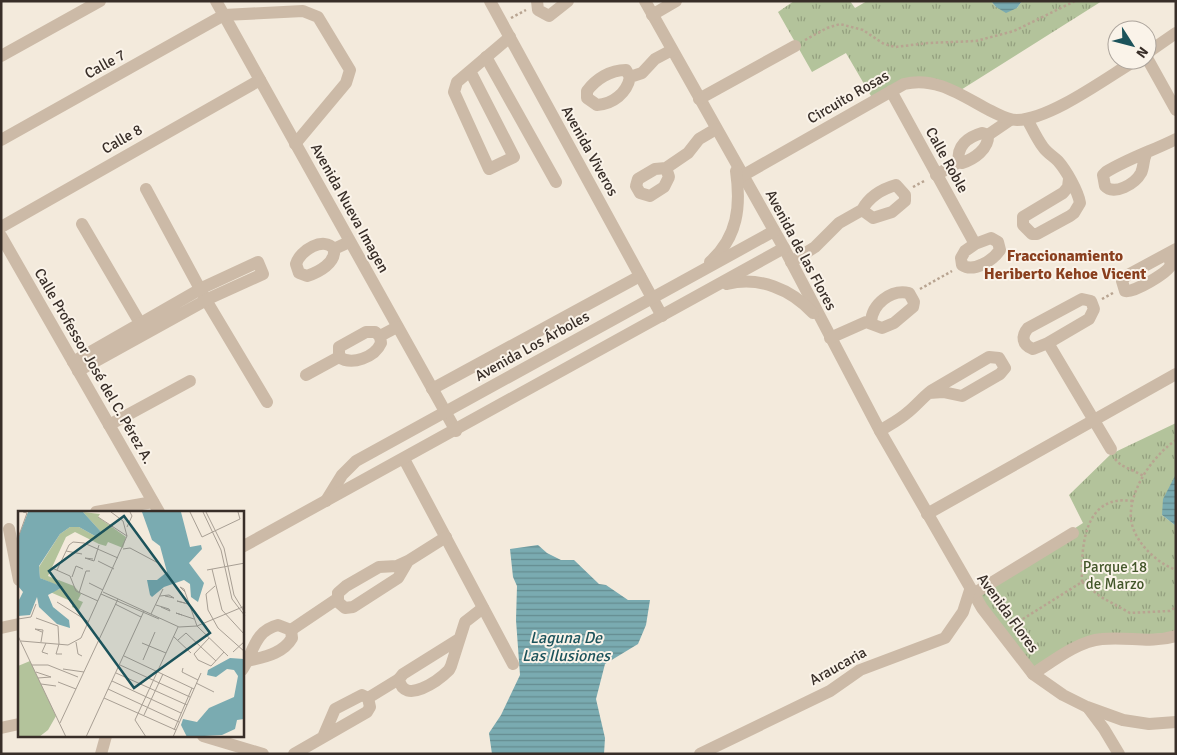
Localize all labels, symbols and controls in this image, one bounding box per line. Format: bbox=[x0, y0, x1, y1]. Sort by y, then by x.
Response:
north arrow bbox=[1107, 20, 1157, 70]
text: N bbox=[1132, 43, 1152, 61]
street label: Calle 7 bbox=[81, 45, 129, 83]
street label: Circuito Rosas bbox=[804, 66, 892, 128]
street label: Avenida Viveros bbox=[558, 103, 622, 200]
street label: Calle 8 bbox=[98, 120, 146, 158]
street label: Calle Roble bbox=[922, 124, 972, 196]
street label: Avenida Nueva Imagen bbox=[307, 140, 393, 276]
street label: Avenida de las Flores bbox=[762, 187, 841, 314]
district label: Fraccionamiento Heriberto Kehoe Vicent bbox=[984, 246, 1146, 284]
street label: Calle Professor José del C. Pérez A. bbox=[31, 265, 157, 467]
street label: Avenida Los Árboles bbox=[471, 306, 593, 385]
inset map bbox=[18, 511, 244, 738]
park label: Parque 18 de Marzo bbox=[1083, 558, 1147, 593]
street label: Avenida Flores bbox=[973, 570, 1043, 656]
water label: Laguna De Las Ilusiones bbox=[522, 628, 612, 666]
street label: Araucaria bbox=[806, 643, 870, 689]

